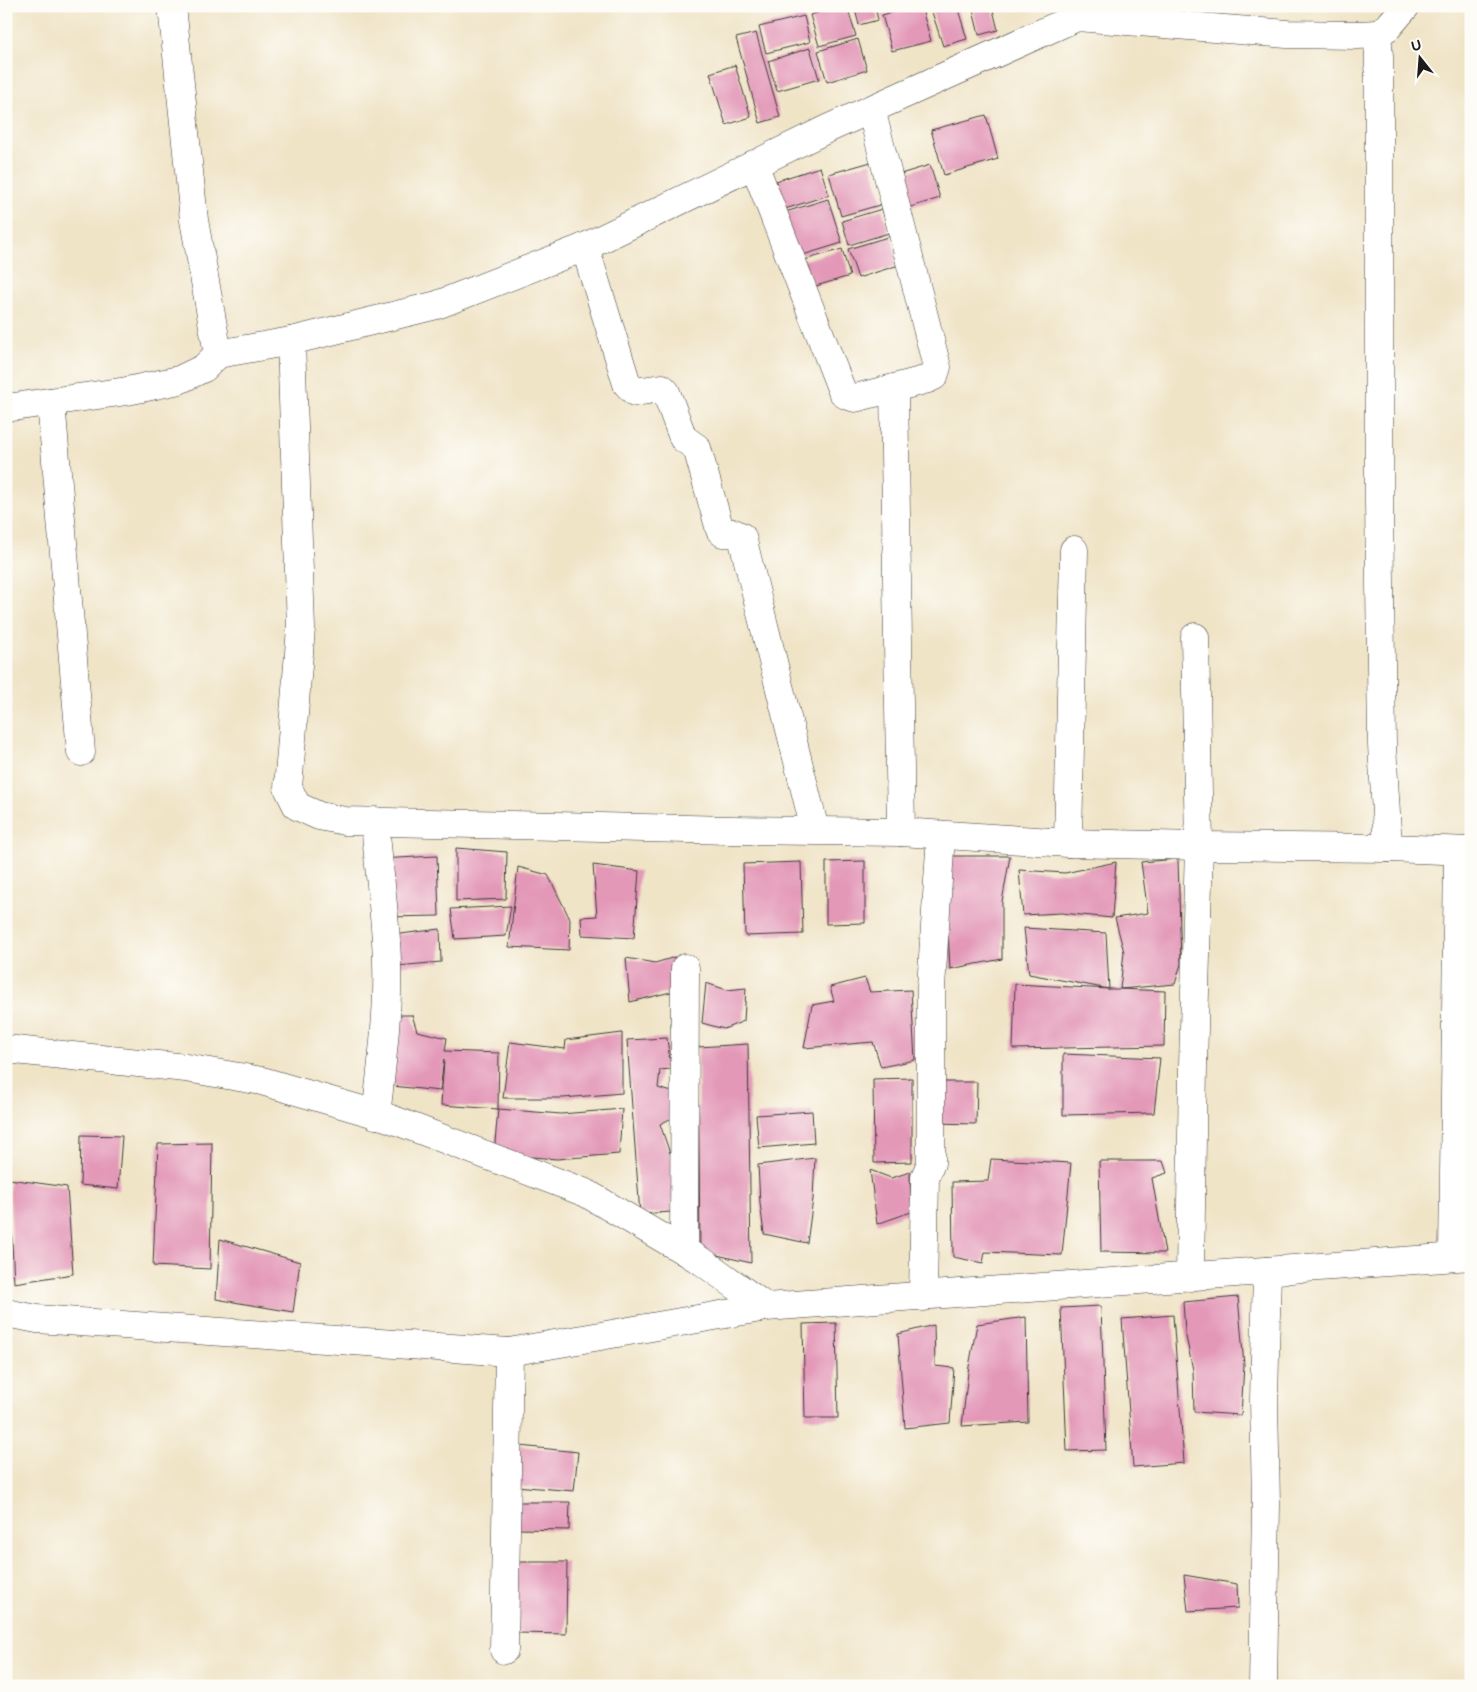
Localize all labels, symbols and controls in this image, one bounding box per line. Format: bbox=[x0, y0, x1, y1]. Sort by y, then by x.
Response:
north arrow bbox=[1394, 32, 1444, 82]
text: U bbox=[1409, 36, 1424, 56]

